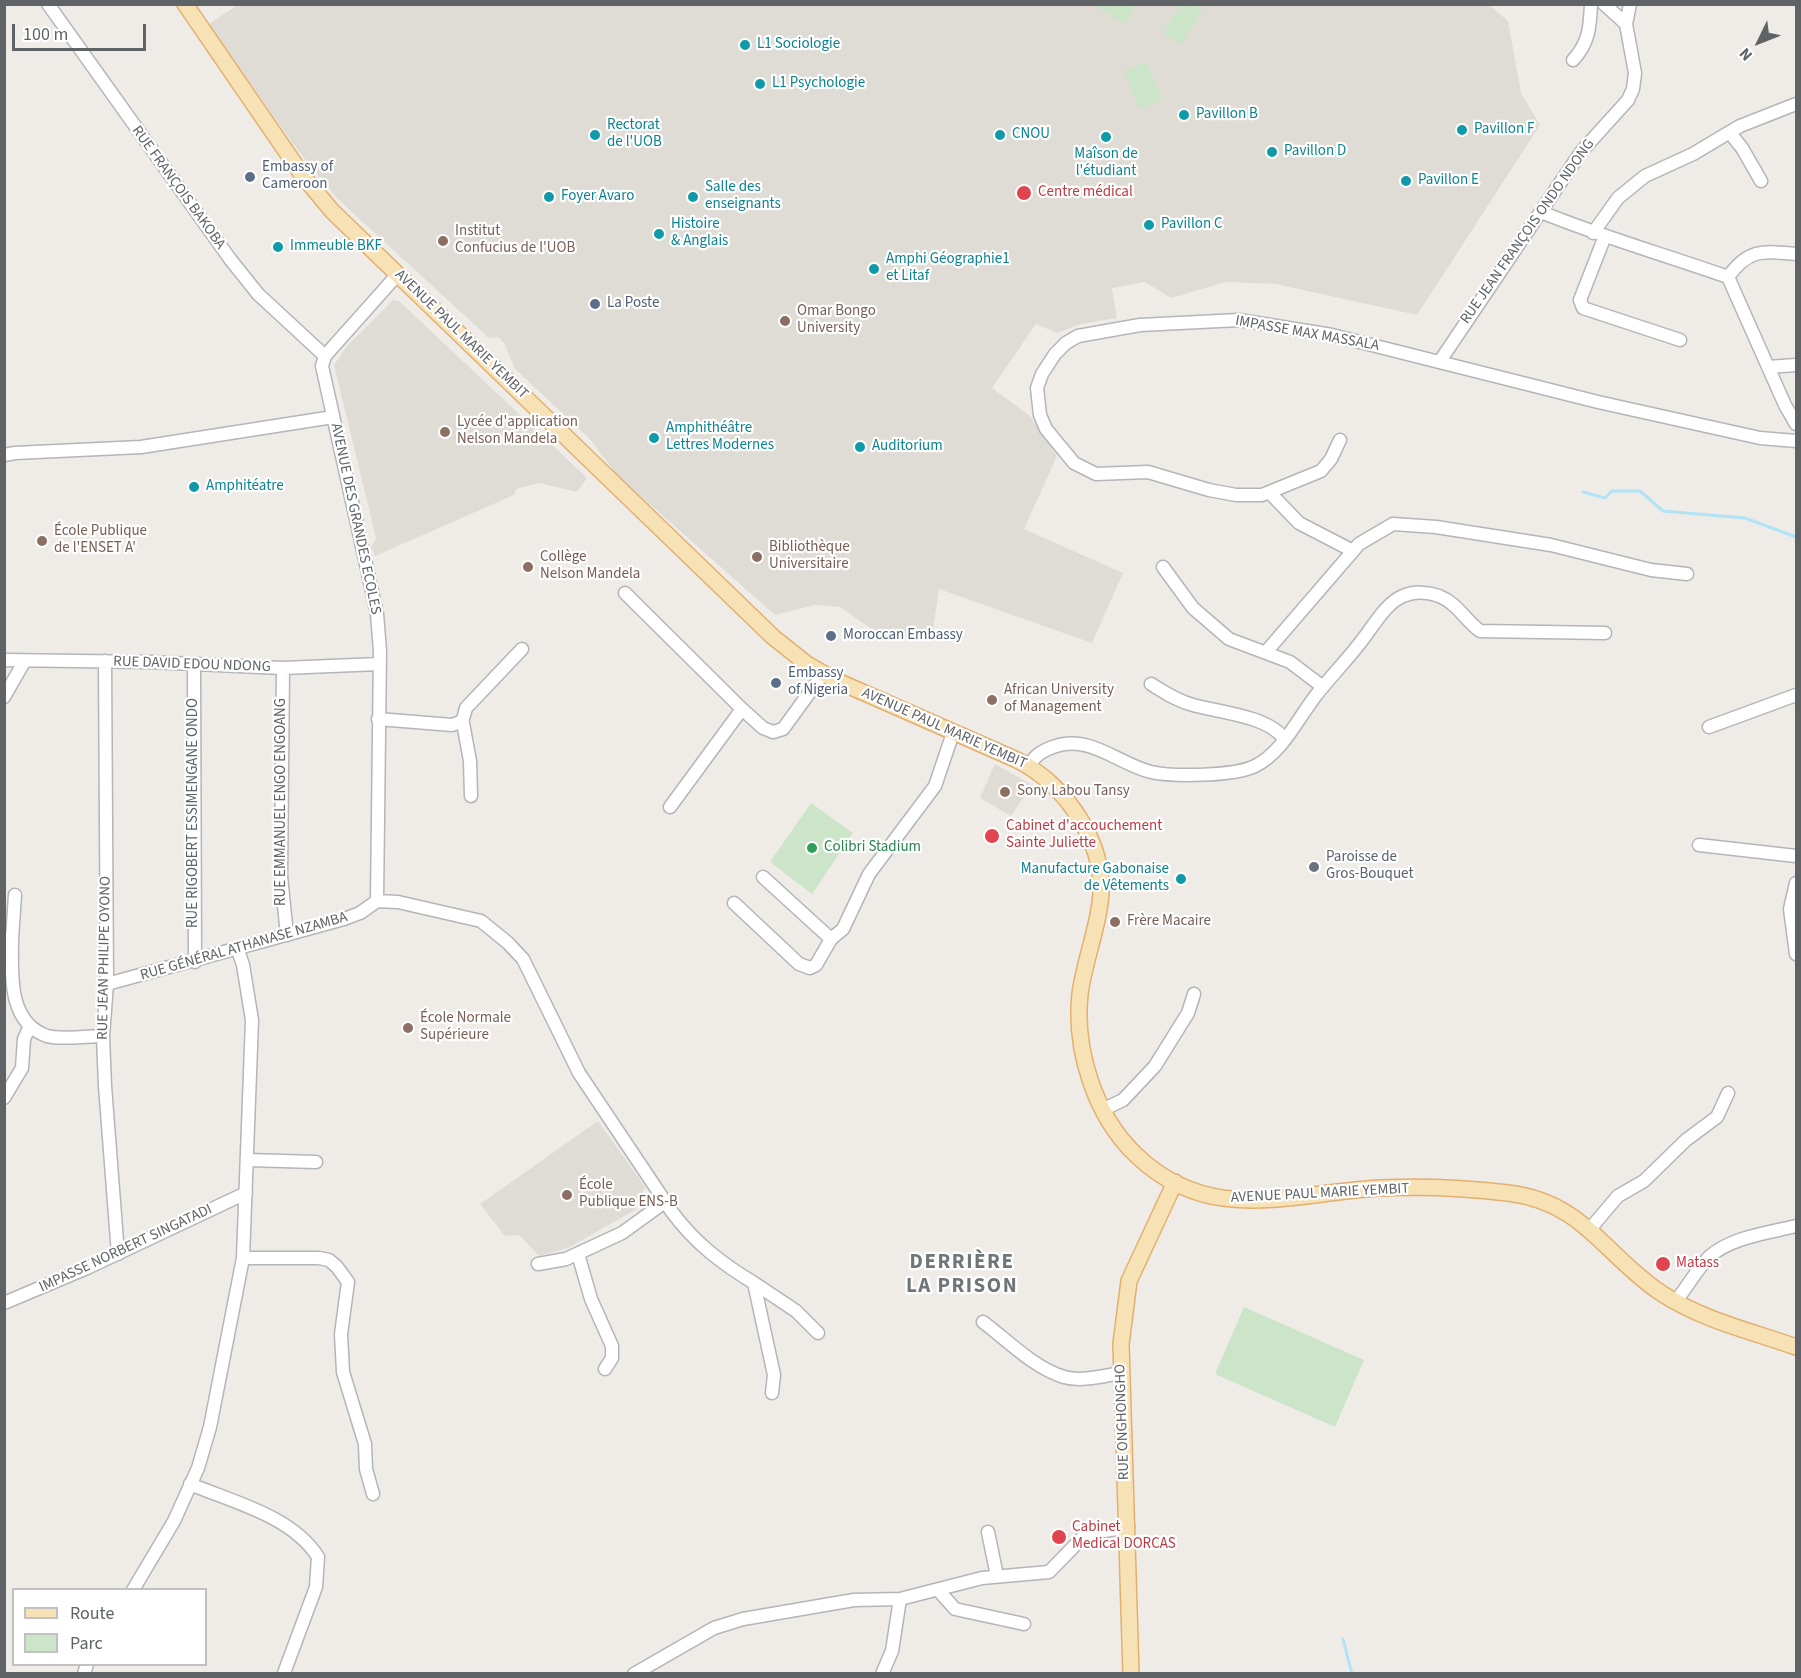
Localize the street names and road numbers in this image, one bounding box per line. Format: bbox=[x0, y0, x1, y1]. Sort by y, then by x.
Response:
street label: RUE FRANÇOIS BAKOBA bbox=[127, 123, 229, 253]
street label: RUE JEAN FRANÇOIS ONDO NDONG bbox=[1457, 136, 1599, 328]
street label: AVENUE PAUL MARIE YEMBIT bbox=[390, 266, 532, 404]
street label: IMPASSE MAX MASSALA bbox=[1234, 312, 1380, 356]
street label: AVENUE DES GRANDES ECOLES bbox=[326, 422, 384, 616]
street label: RUE DAVID EDOU NDONG bbox=[113, 653, 271, 677]
street label: AVENUE PAUL MARIE YEMBIT bbox=[859, 684, 1029, 774]
street label: RUE RIGOBERT ESSIMENGANE ONDO bbox=[185, 698, 203, 928]
street label: RUE EMMANUEL ENGO ENGOANG bbox=[273, 698, 291, 906]
street label: RUE JEAN PHILIPE OYONO bbox=[95, 876, 115, 1040]
street label: RUE GÉNÉRAL ATHANASE NZAMBA bbox=[138, 909, 350, 985]
street label: AVENUE PAUL MARIE YEMBIT bbox=[1230, 1180, 1410, 1208]
street label: IMPASSE NORBERT SINGATADI bbox=[37, 1201, 215, 1297]
street label: RUE ONGHONGHO bbox=[1112, 1363, 1134, 1481]

